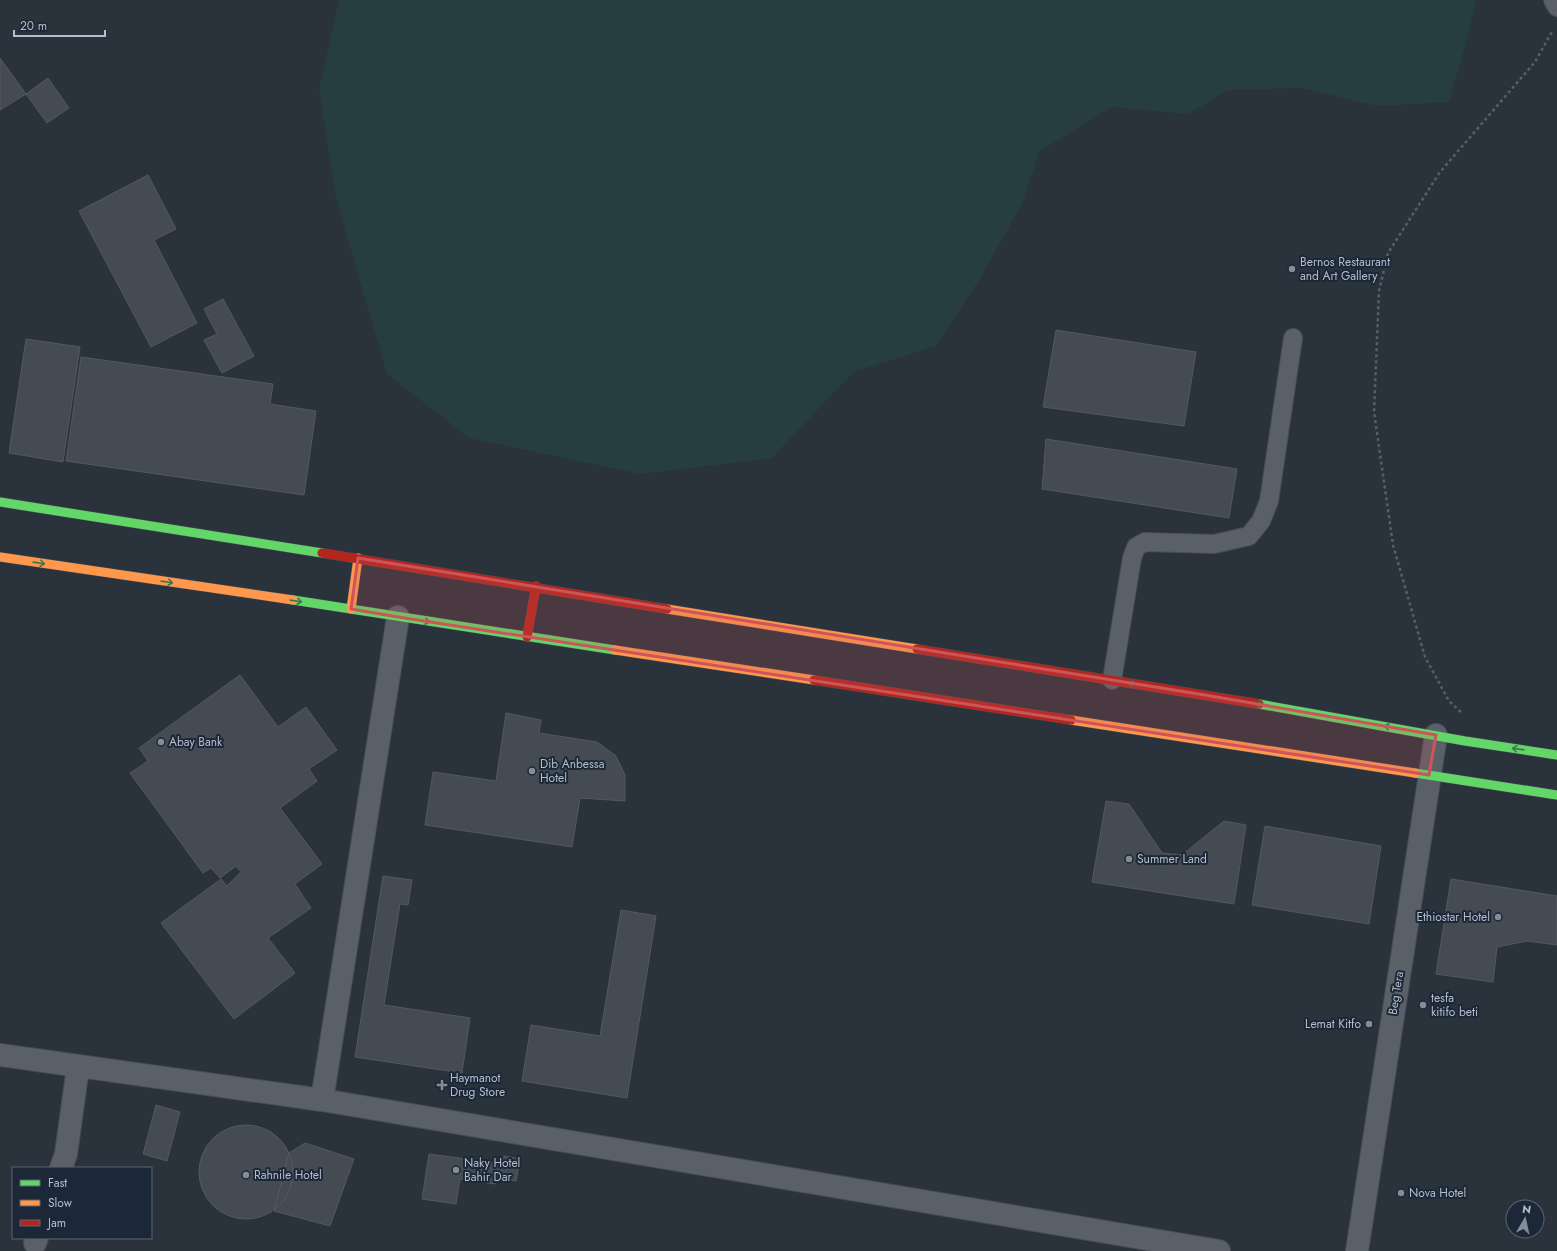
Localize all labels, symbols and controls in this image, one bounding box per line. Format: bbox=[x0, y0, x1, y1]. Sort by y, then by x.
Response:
scale bar bbox=[14, 12, 105, 38]
text: 20 m bbox=[20, 17, 47, 35]
place label: Bernos Restaurant and Art Gallery bbox=[1300, 253, 1390, 285]
marker: Bernos Restaurant and Art Gallery bbox=[1287, 264, 1297, 274]
one-way arrow bbox=[32, 559, 45, 567]
one-way arrow bbox=[160, 578, 173, 586]
one-way arrow bbox=[289, 597, 302, 605]
one-way arrow bbox=[417, 617, 430, 625]
one-way arrow bbox=[1128, 679, 1141, 687]
one-way arrow bbox=[1256, 701, 1269, 709]
one-way arrow bbox=[1384, 723, 1397, 731]
place label: Abay Bank bbox=[169, 733, 223, 751]
marker: Abay Bank bbox=[156, 737, 166, 747]
one-way arrow bbox=[1512, 746, 1525, 753]
place label: Dib Anbessa Hotel bbox=[540, 755, 605, 787]
marker: Dib Anbessa Hotel bbox=[527, 766, 537, 776]
place label: Summer Land bbox=[1137, 850, 1207, 868]
marker: Summer Land bbox=[1124, 854, 1134, 864]
place label: Ethiostar Hotel bbox=[1416, 908, 1490, 926]
marker: Ethiostar Hotel bbox=[1493, 912, 1503, 922]
street label: Beg Tera bbox=[1384, 970, 1408, 1016]
place label: tesfa kitifo beti bbox=[1431, 989, 1478, 1021]
marker: tesfa kitifo beti bbox=[1418, 1000, 1428, 1010]
place label: Lemat Kitfo bbox=[1305, 1015, 1361, 1033]
marker: Lemat Kitfo bbox=[1364, 1019, 1374, 1029]
place label: Haymanot Drug Store bbox=[450, 1069, 505, 1101]
marker: Haymanot Drug Store bbox=[437, 1080, 447, 1090]
place label: Naky Hotel Bahir Dar bbox=[464, 1154, 520, 1186]
marker: Naky Hotel Bahir Dar bbox=[451, 1165, 461, 1175]
place label: Rahnile Hotel bbox=[254, 1166, 322, 1184]
legend bbox=[12, 1167, 152, 1239]
marker: Rahnile Hotel bbox=[241, 1170, 251, 1180]
text: Fast bbox=[48, 1174, 67, 1192]
place label: Nova Hotel bbox=[1409, 1184, 1466, 1202]
marker: Nova Hotel bbox=[1396, 1188, 1406, 1198]
text: Slow bbox=[48, 1194, 73, 1212]
north arrow bbox=[1505, 1199, 1545, 1239]
text: N bbox=[1521, 1201, 1532, 1218]
text: Jam bbox=[46, 1214, 66, 1232]

